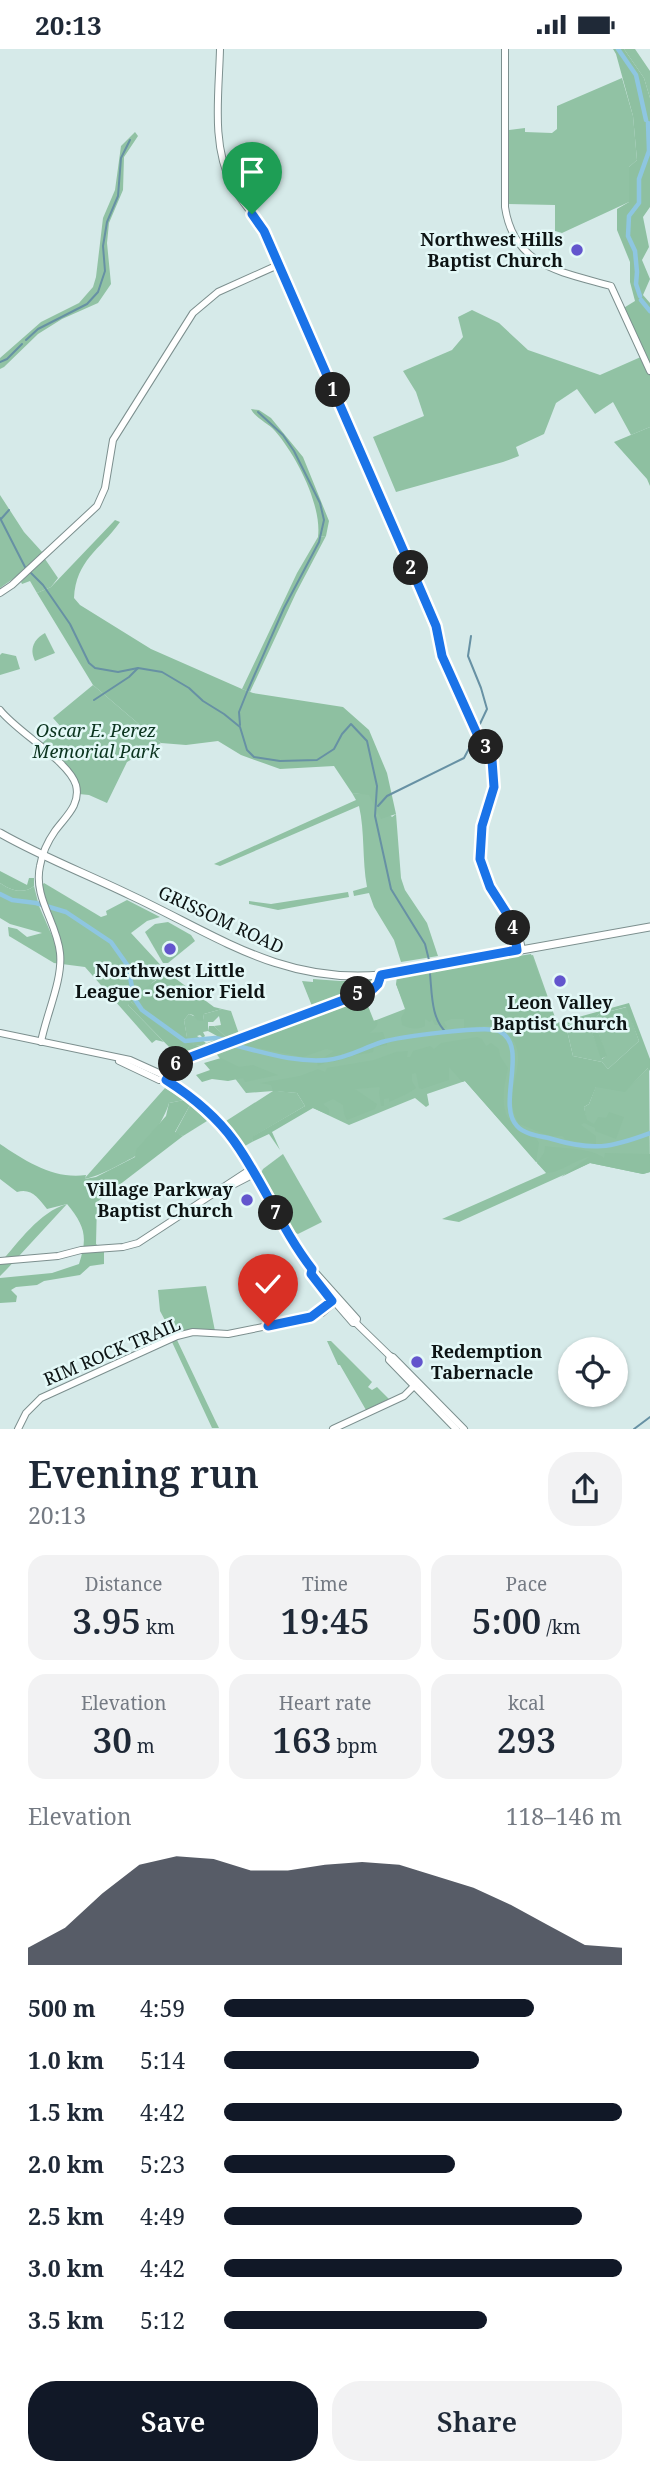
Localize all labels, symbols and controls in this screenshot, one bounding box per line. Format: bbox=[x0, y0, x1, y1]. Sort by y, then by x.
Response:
text: 20:13 bbox=[35, 7, 102, 43]
pin bbox=[222, 142, 282, 214]
icon: arrive bbox=[233, 153, 271, 191]
place label: Northwest Hills Baptist Church bbox=[420, 227, 563, 272]
marker: Northwest Hills Baptist Church bbox=[569, 242, 585, 258]
pin: 1 bbox=[316, 373, 350, 407]
text: 1 bbox=[327, 376, 338, 402]
pin: 2 bbox=[394, 551, 428, 585]
text: 2 bbox=[405, 554, 416, 580]
park label: Oscar E. Perez Memorial Park bbox=[32, 718, 160, 763]
pin: 3 bbox=[468, 729, 504, 765]
text: 3 bbox=[480, 733, 491, 759]
street label: GRISSOM ROAD bbox=[155, 879, 288, 959]
pin: 4 bbox=[496, 911, 530, 945]
text: 4 bbox=[507, 914, 518, 940]
marker: Northwest Little League - Senior Field bbox=[162, 941, 178, 957]
place label: Northwest Little League - Senior Field bbox=[75, 958, 265, 1003]
marker: Leon Valley Baptist Church bbox=[552, 973, 568, 989]
pin: 5 bbox=[340, 977, 376, 1011]
text: 5 bbox=[352, 980, 363, 1006]
place label: Leon Valley Baptist Church bbox=[492, 990, 628, 1035]
pin: 6 bbox=[158, 1047, 194, 1081]
text: 6 bbox=[170, 1050, 181, 1076]
place label: Village Parkway Baptist Church bbox=[86, 1177, 234, 1222]
marker: Village Parkway Baptist Church bbox=[239, 1192, 255, 1208]
pin: 7 bbox=[258, 1195, 294, 1231]
text: 7 bbox=[270, 1199, 281, 1225]
pin bbox=[238, 1254, 298, 1326]
icon: check bbox=[249, 1265, 287, 1303]
street label: RIM ROCK TRAIL bbox=[40, 1311, 184, 1391]
map controls bbox=[558, 1337, 628, 1407]
button: locate bbox=[558, 1337, 628, 1407]
place label: Redemption Tabernacle bbox=[431, 1339, 542, 1384]
marker: Redemption Tabernacle bbox=[409, 1354, 425, 1370]
text: Evening run bbox=[28, 1447, 259, 1499]
button: share bbox=[548, 1452, 622, 1526]
text: 20:13 bbox=[28, 1499, 86, 1531]
text: Distance bbox=[85, 1571, 162, 1597]
text: Time bbox=[302, 1571, 348, 1597]
text: Pace bbox=[505, 1571, 547, 1597]
text: 3.95 bbox=[72, 1597, 141, 1644]
text: 19:45 bbox=[280, 1597, 370, 1644]
text: 5:00 bbox=[472, 1597, 541, 1644]
text: km bbox=[141, 1614, 175, 1640]
text: /km bbox=[541, 1614, 581, 1640]
text: Elevation bbox=[81, 1690, 166, 1716]
text: Heart rate bbox=[279, 1690, 371, 1716]
text: kcal bbox=[508, 1690, 545, 1716]
text: 30 bbox=[93, 1716, 132, 1763]
text: 163 bbox=[272, 1716, 331, 1763]
text: 293 bbox=[497, 1716, 556, 1763]
text: m bbox=[132, 1733, 155, 1759]
text: bpm bbox=[331, 1733, 378, 1759]
text: Elevation bbox=[28, 1800, 132, 1832]
text: 118–146 m bbox=[506, 1800, 622, 1832]
text: 500 m bbox=[28, 1992, 96, 2024]
text: 4:59 bbox=[140, 1992, 185, 2024]
text: 1.0 km bbox=[28, 2044, 104, 2076]
text: 5:14 bbox=[140, 2044, 185, 2076]
text: 1.5 km bbox=[28, 2096, 104, 2128]
text: 4:42 bbox=[140, 2096, 185, 2128]
text: 2.0 km bbox=[28, 2148, 104, 2180]
text: 5:23 bbox=[140, 2148, 185, 2180]
text: 2.5 km bbox=[28, 2200, 104, 2232]
text: 4:49 bbox=[140, 2200, 185, 2232]
text: 3.0 km bbox=[28, 2252, 104, 2284]
text: 4:42 bbox=[140, 2252, 185, 2284]
text: 3.5 km bbox=[28, 2304, 104, 2336]
text: 5:12 bbox=[140, 2304, 185, 2336]
button: Save bbox=[28, 2381, 318, 2461]
button: Share bbox=[332, 2381, 622, 2461]

